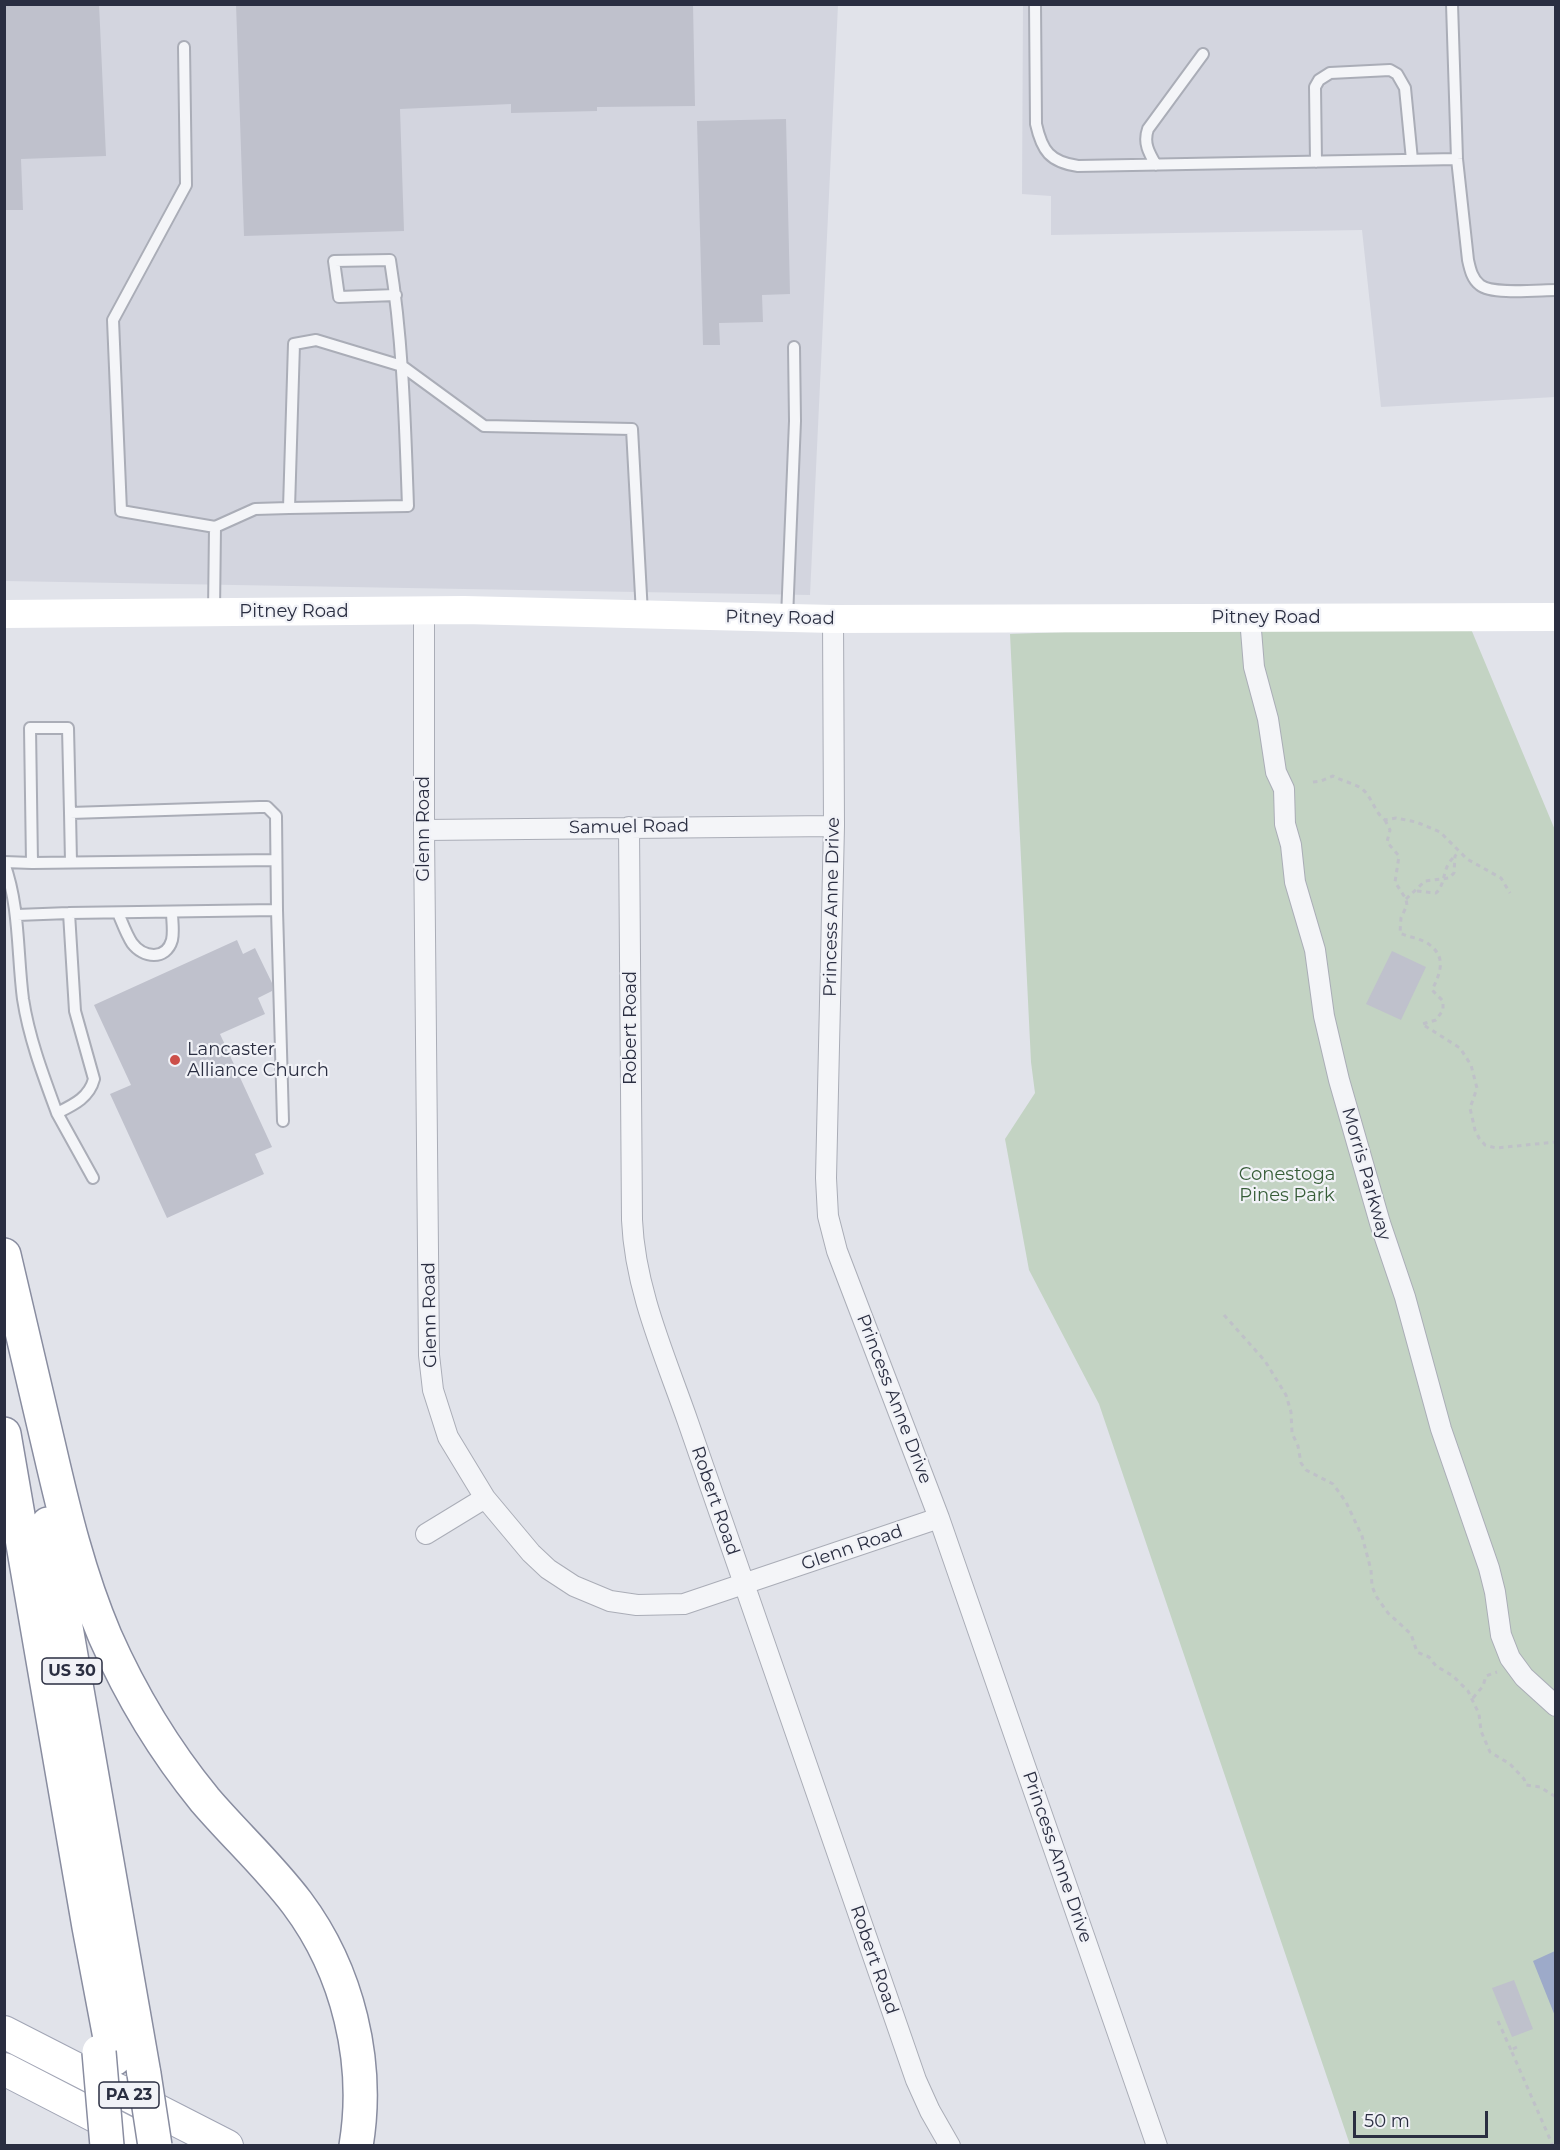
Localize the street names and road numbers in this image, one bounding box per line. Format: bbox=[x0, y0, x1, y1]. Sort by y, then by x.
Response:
street label: Pitney Road bbox=[239, 601, 349, 623]
street label: Pitney Road bbox=[725, 606, 835, 630]
street label: Pitney Road bbox=[1211, 607, 1321, 629]
street label: Glenn Road bbox=[413, 776, 435, 882]
street label: Samuel Road bbox=[569, 815, 689, 839]
street label: Princess Anne Drive bbox=[820, 817, 844, 997]
street label: Robert Road bbox=[620, 971, 642, 1085]
street label: Morris Parkway bbox=[1337, 1105, 1395, 1243]
street label: Glenn Road bbox=[418, 1262, 442, 1368]
street label: Princess Anne Drive bbox=[852, 1311, 936, 1487]
street label: Robert Road bbox=[686, 1444, 744, 1558]
street label: Glenn Road bbox=[798, 1521, 906, 1575]
road number: US 30 bbox=[42, 1658, 102, 1684]
street label: Princess Anne Drive bbox=[1018, 1769, 1096, 1945]
street label: Robert Road bbox=[845, 1903, 903, 2017]
road number: PA 23 bbox=[99, 2082, 159, 2108]

